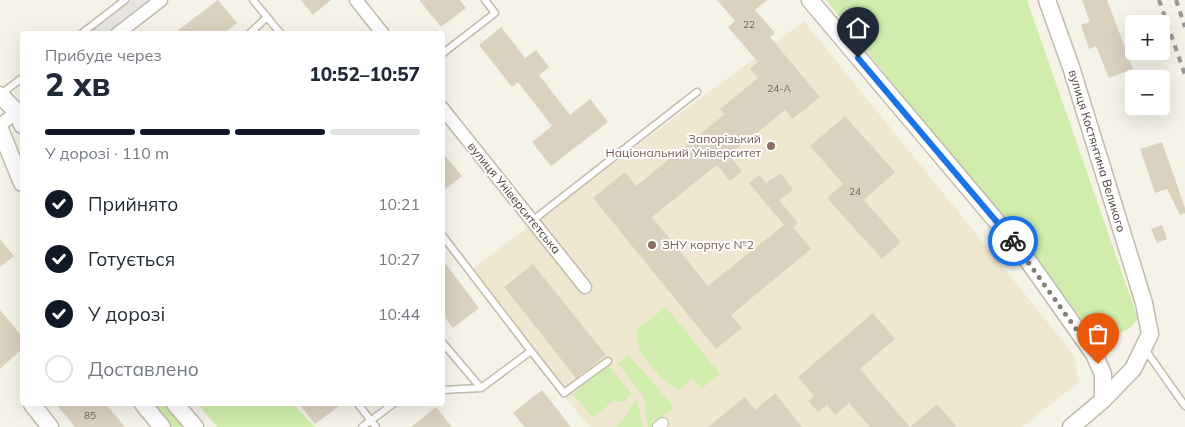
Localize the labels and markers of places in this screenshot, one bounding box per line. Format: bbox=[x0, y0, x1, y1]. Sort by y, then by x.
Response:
pin bbox=[837, 7, 879, 58]
place label: Запорізький Національний Університет bbox=[606, 131, 762, 160]
marker: Запорізький Національний Університет bbox=[765, 140, 777, 152]
place label: ЗНУ корпус №2 bbox=[662, 237, 754, 252]
marker: ЗНУ корпус №2 bbox=[646, 239, 658, 251]
pin bbox=[1077, 313, 1119, 364]

